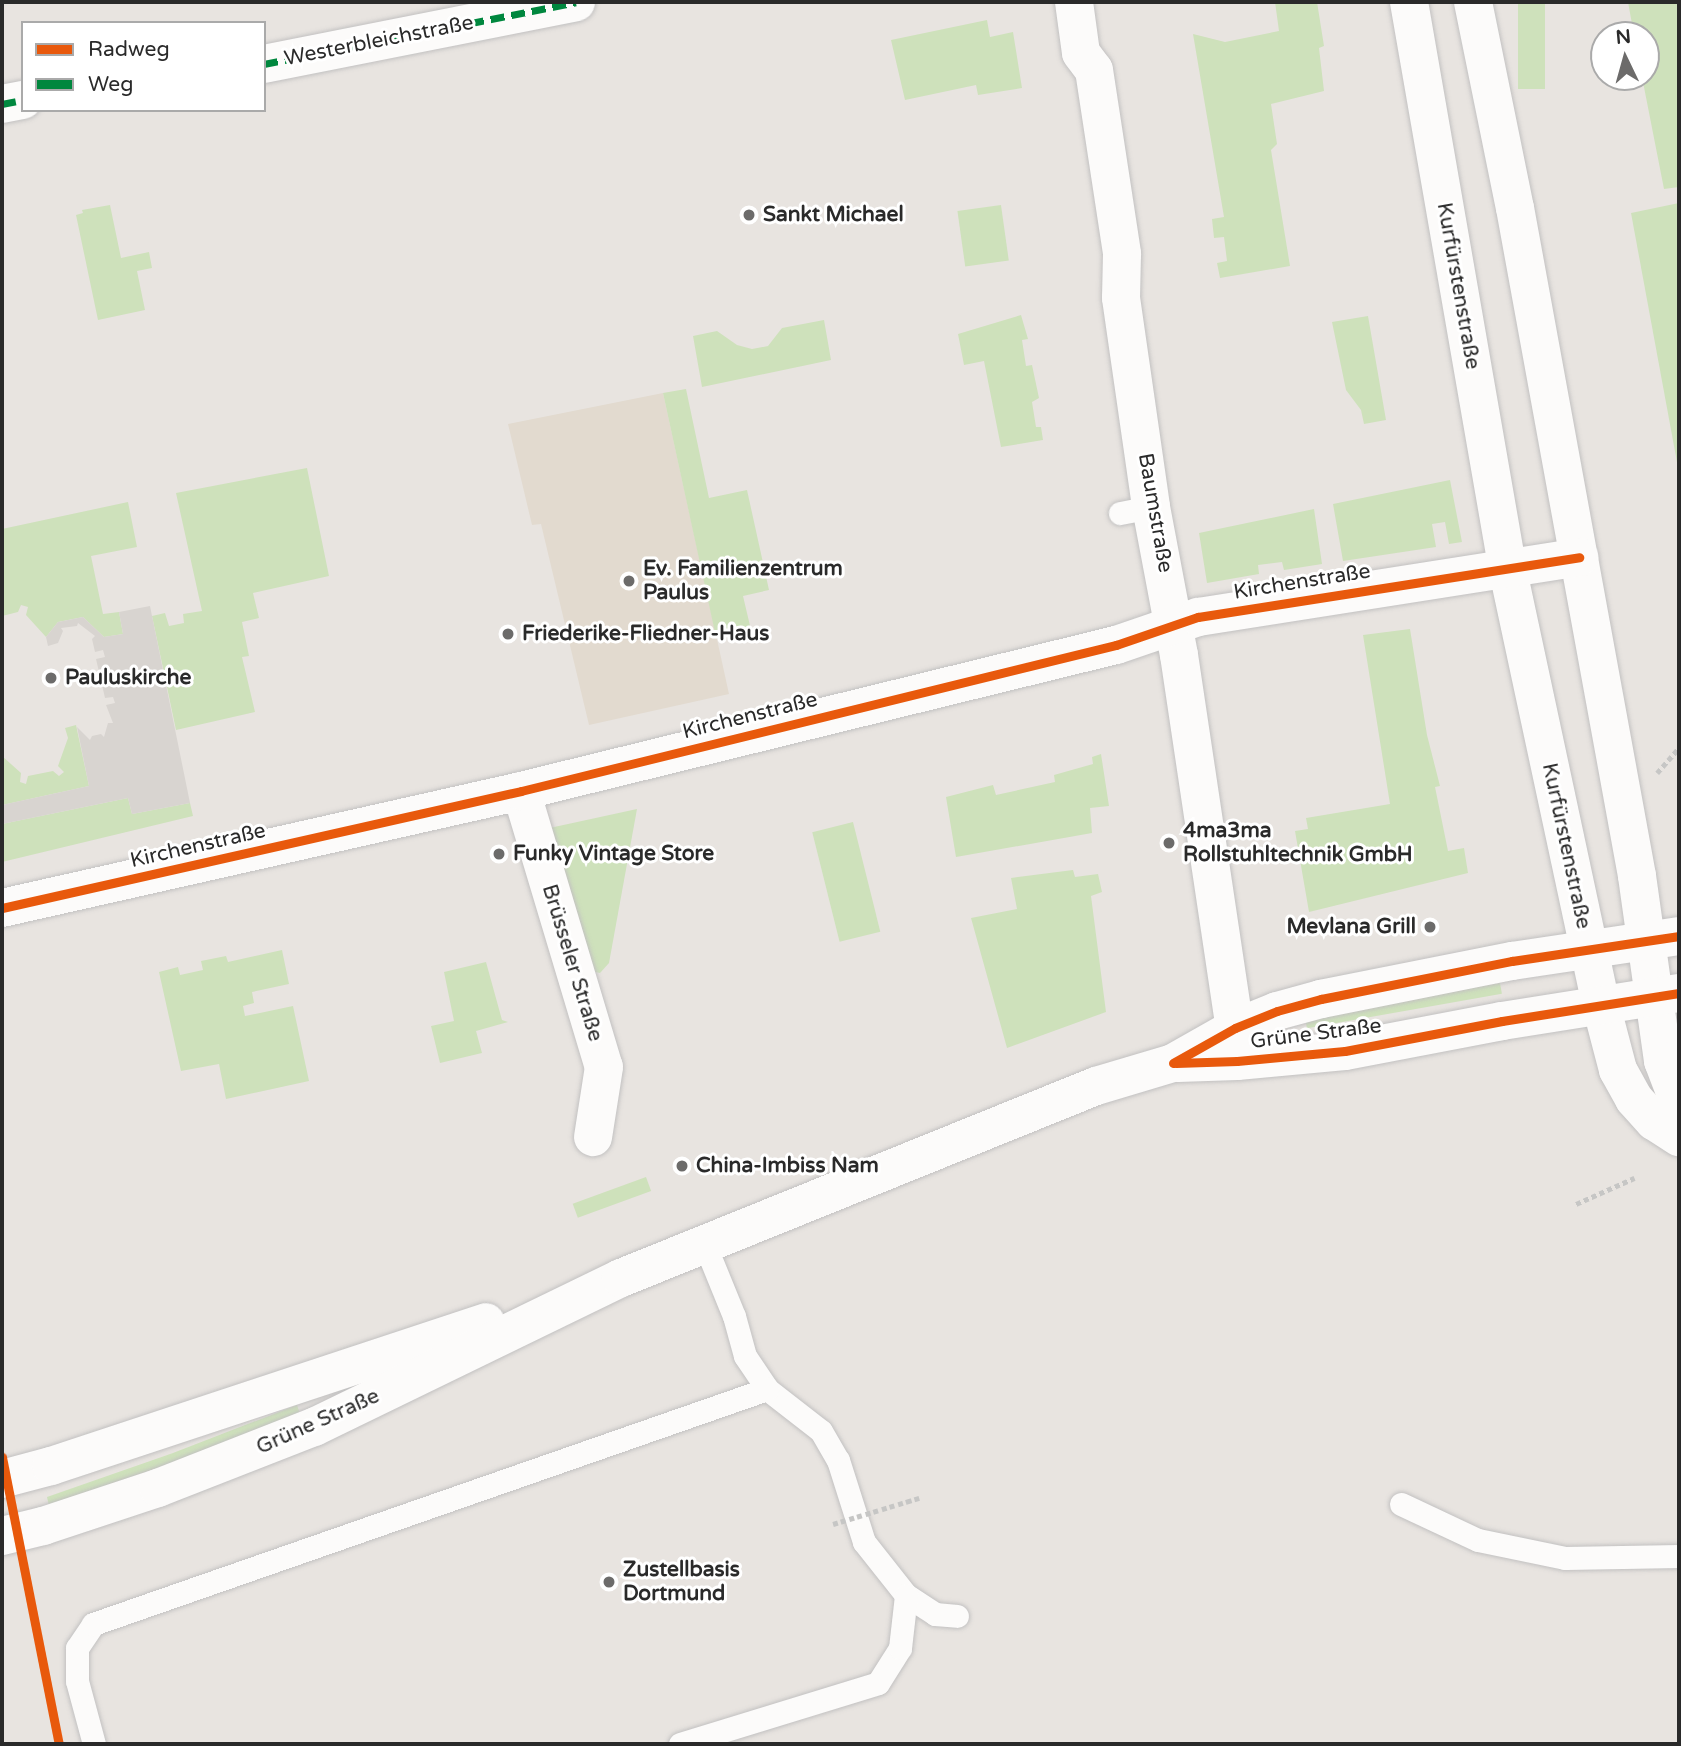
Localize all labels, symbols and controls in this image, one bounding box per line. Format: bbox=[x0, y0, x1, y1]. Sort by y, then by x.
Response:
street label: Westerbleichstraße bbox=[282, 10, 476, 72]
legend bbox=[21, 21, 266, 112]
north arrow bbox=[1590, 21, 1660, 91]
text: N bbox=[1615, 25, 1632, 49]
text: Radweg bbox=[88, 37, 170, 62]
text: Weg bbox=[88, 72, 133, 97]
street label: Kurfürstenstraße bbox=[1431, 201, 1485, 371]
place label: Sankt Michael bbox=[763, 202, 904, 228]
marker: Sankt Michael bbox=[741, 207, 757, 223]
street label: Baumstraße bbox=[1132, 451, 1178, 575]
place label: Ev. Familienzentrum Paulus bbox=[643, 556, 843, 606]
street label: Kirchenstraße bbox=[1232, 559, 1372, 605]
marker: Ev. Familienzentrum Paulus bbox=[621, 573, 637, 589]
place label: Friederike-Fliedner-Haus bbox=[522, 621, 769, 647]
marker: Friederike-Fliedner-Haus bbox=[500, 626, 516, 642]
place label: Pauluskirche bbox=[65, 665, 191, 691]
marker: Pauluskirche bbox=[43, 670, 59, 686]
street label: Kirchenstraße bbox=[680, 687, 820, 745]
street label: Kurfürstenstraße bbox=[1536, 761, 1596, 931]
street label: Kirchenstraße bbox=[128, 818, 268, 874]
place label: 4ma3ma Rollstuhltechnik GmbH bbox=[1183, 818, 1413, 868]
marker: 4ma3ma Rollstuhltechnik GmbH bbox=[1161, 835, 1177, 851]
place label: Funky Vintage Store bbox=[513, 841, 714, 867]
marker: Funky Vintage Store bbox=[491, 846, 507, 862]
street label: Brüsseler Straße bbox=[536, 881, 608, 1045]
place label: Mevlana Grill bbox=[1286, 914, 1416, 940]
marker: Mevlana Grill bbox=[1422, 919, 1438, 935]
street label: Grüne Straße bbox=[1249, 1013, 1383, 1055]
place label: China-Imbiss Nam bbox=[696, 1153, 879, 1179]
marker: China-Imbiss Nam bbox=[674, 1158, 690, 1174]
street label: Grüne Straße bbox=[253, 1384, 383, 1460]
place label: Zustellbasis Dortmund bbox=[623, 1557, 740, 1607]
marker: Zustellbasis Dortmund bbox=[601, 1574, 617, 1590]

